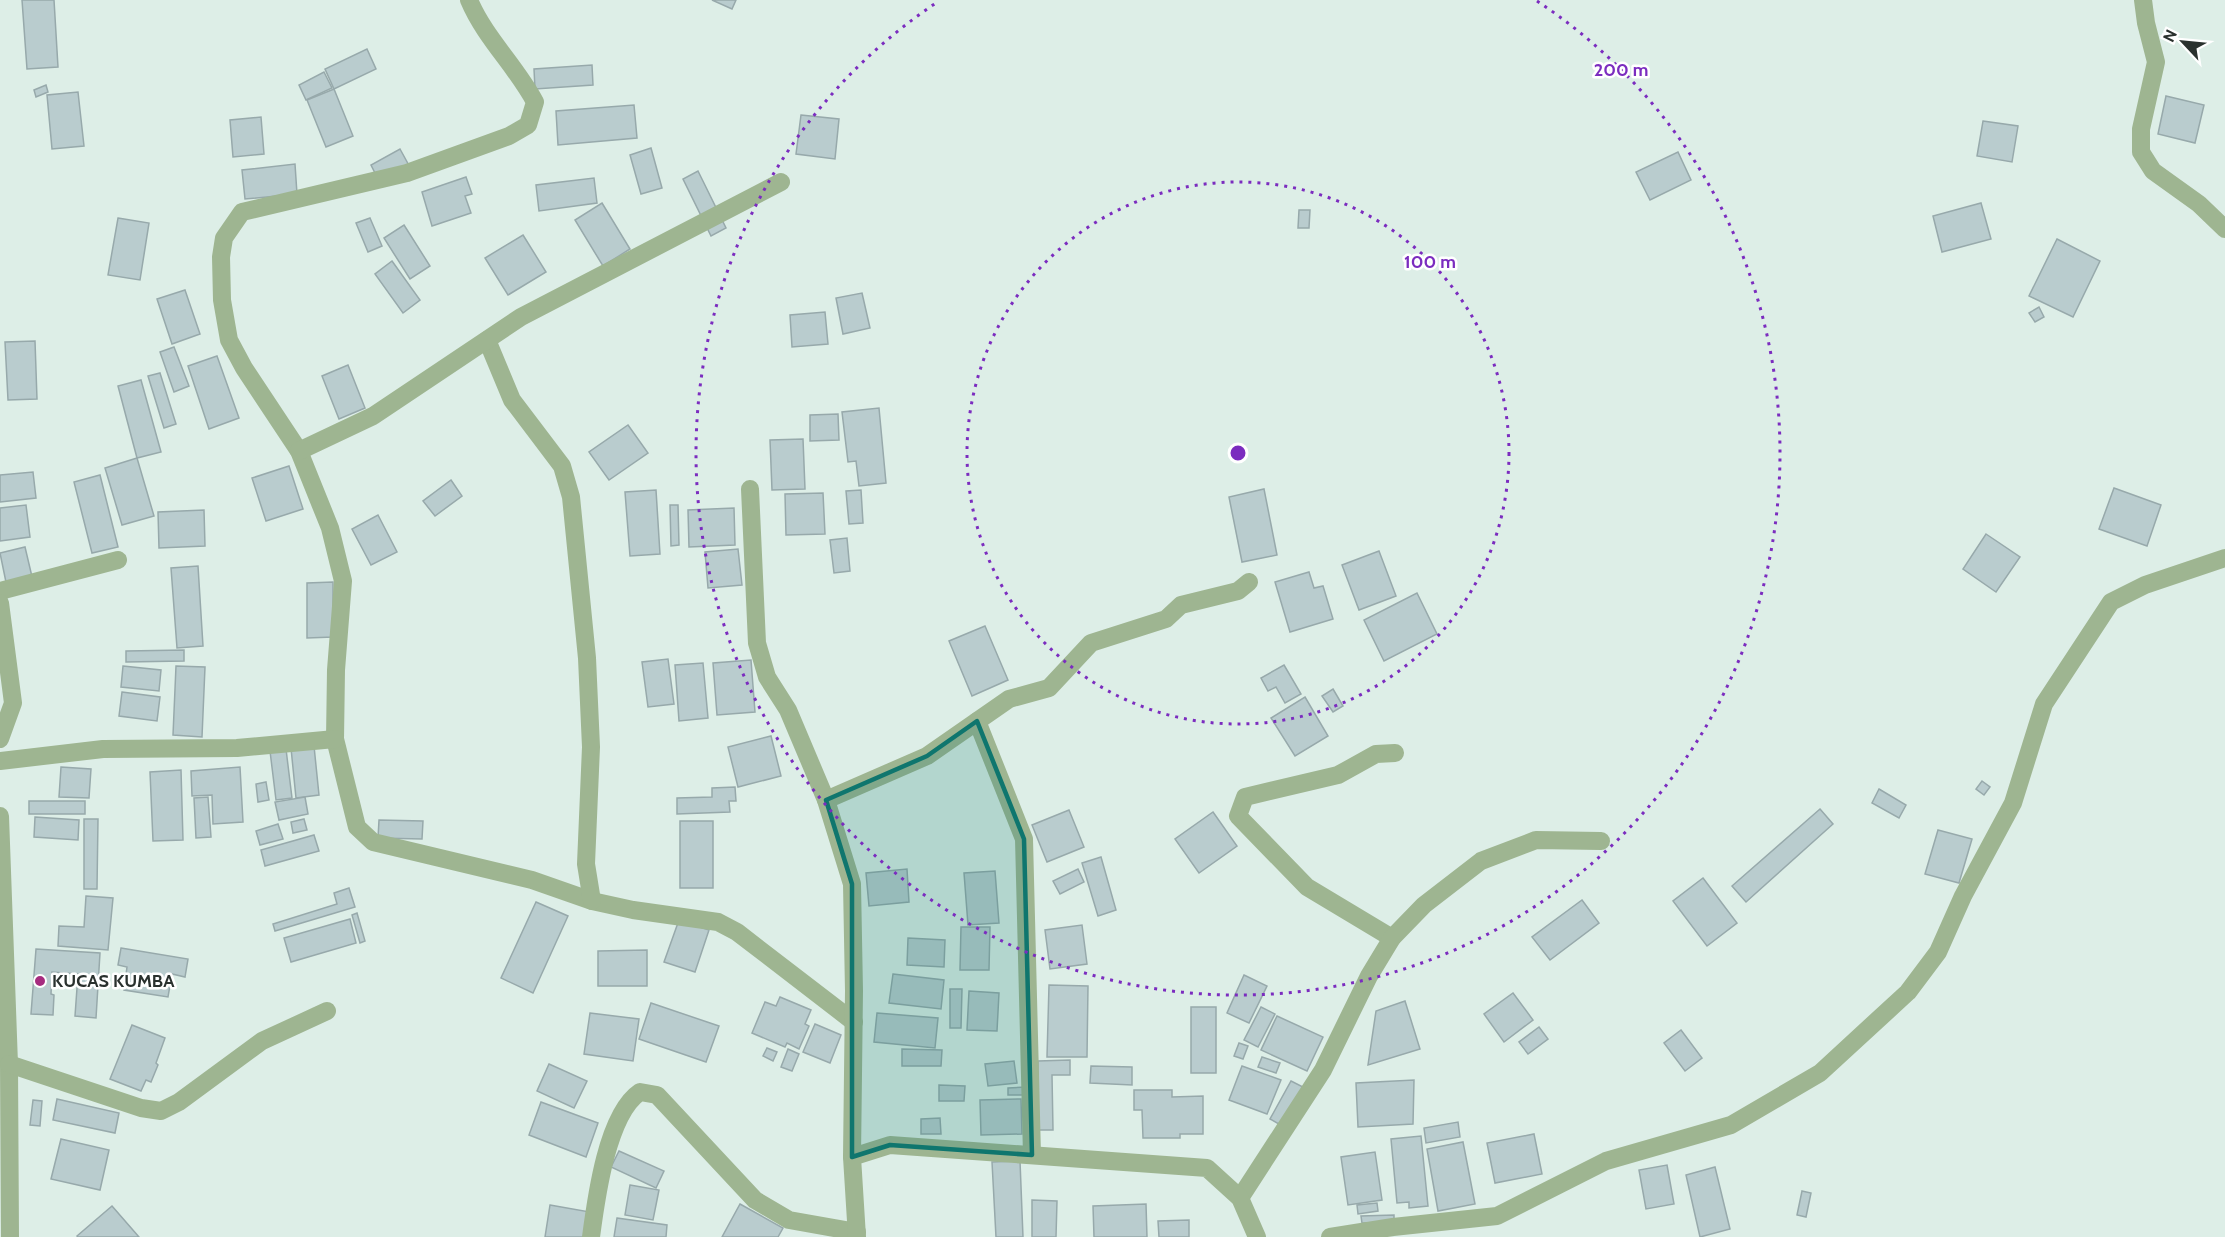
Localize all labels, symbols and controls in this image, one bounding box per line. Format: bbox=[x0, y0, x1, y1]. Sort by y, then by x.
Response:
north arrow bbox=[2153, 12, 2213, 72]
text: N bbox=[2159, 26, 2181, 45]
text: 200 m bbox=[1594, 59, 1648, 81]
text: 100 m bbox=[1404, 251, 1456, 273]
centre of rings bbox=[1228, 443, 1248, 463]
place label: KUCAS KUMBA bbox=[52, 970, 175, 992]
marker: KUCAS KUMBA bbox=[33, 974, 47, 988]

